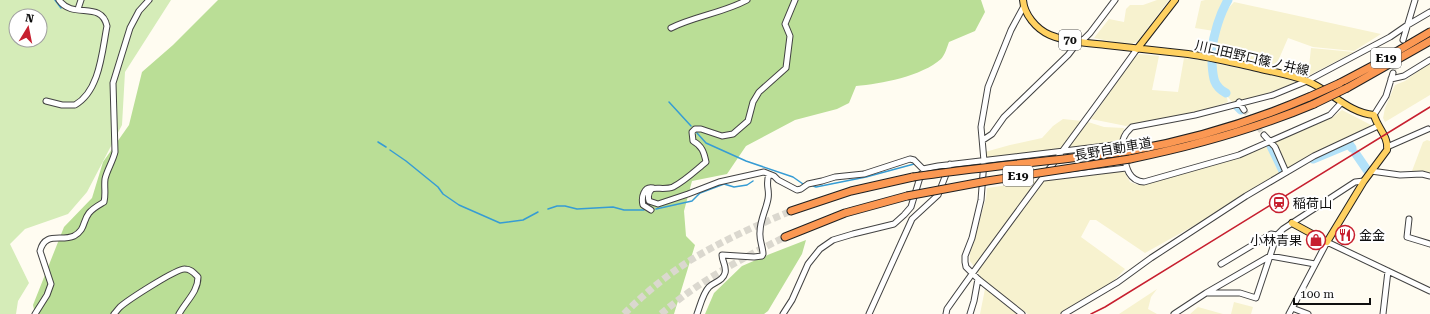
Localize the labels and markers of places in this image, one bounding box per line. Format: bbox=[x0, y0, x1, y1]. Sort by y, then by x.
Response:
station icon: 稲荷山 bbox=[1268, 192, 1290, 214]
place label: 稲荷山 bbox=[1293, 196, 1332, 211]
restaurant icon: 金金 bbox=[1334, 224, 1356, 246]
place label: 金金 bbox=[1359, 228, 1385, 243]
shop icon: 小林青果 bbox=[1305, 229, 1327, 251]
place label: 小林青果 bbox=[1250, 233, 1302, 248]

